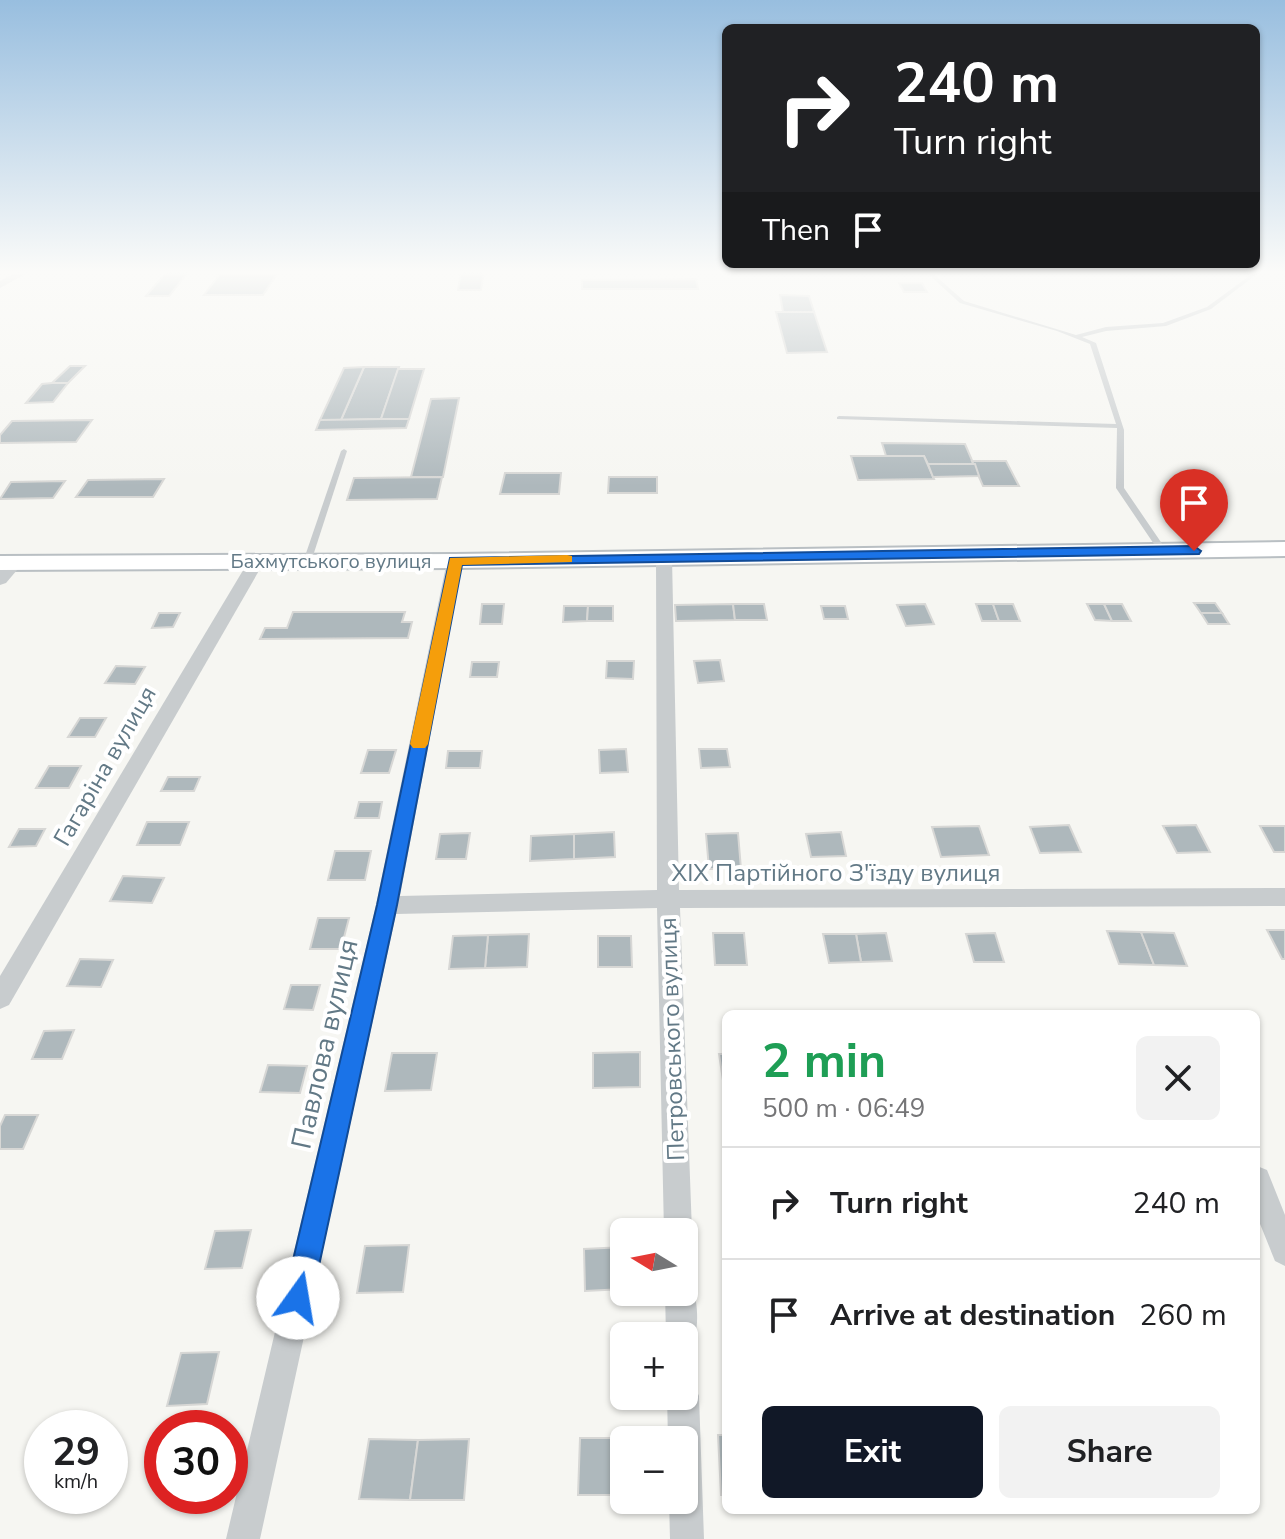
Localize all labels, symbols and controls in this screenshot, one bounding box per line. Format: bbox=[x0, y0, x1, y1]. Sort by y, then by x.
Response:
text: 240 m bbox=[894, 45, 1059, 122]
icon: right bbox=[762, 56, 866, 160]
text: Turn right bbox=[894, 118, 1051, 167]
icon: arrive bbox=[846, 208, 890, 252]
text: Then bbox=[762, 210, 830, 251]
pin bbox=[1160, 469, 1228, 551]
icon: arrive bbox=[1172, 481, 1216, 525]
street label: Бахмутського вулиця bbox=[230, 548, 432, 575]
street label: Гагаріна вулиця bbox=[46, 680, 164, 852]
street label: XIX Партійного З'їзду вулиця bbox=[672, 857, 1000, 889]
street label: Петровського вулиця bbox=[652, 917, 692, 1161]
street label: Павлова вулиця bbox=[282, 935, 368, 1153]
text: 2 min bbox=[762, 1028, 886, 1094]
button: close bbox=[1136, 1036, 1220, 1120]
text: 500 m · 06:49 bbox=[762, 1091, 925, 1126]
icon: right bbox=[762, 1181, 806, 1225]
text: Turn right bbox=[830, 1183, 968, 1224]
text: 240 m bbox=[1133, 1183, 1220, 1224]
north arrow bbox=[610, 1218, 698, 1306]
map controls bbox=[610, 1218, 698, 1514]
position arrow bbox=[256, 1256, 340, 1340]
icon: arrive bbox=[762, 1293, 806, 1337]
text: Arrive at destination bbox=[830, 1295, 1115, 1336]
text: 260 m bbox=[1139, 1295, 1227, 1336]
button: + bbox=[610, 1322, 698, 1410]
button: Exit bbox=[762, 1406, 983, 1498]
button: Share bbox=[999, 1406, 1220, 1498]
speed limit sign: 30 bbox=[144, 1410, 248, 1514]
text: 29 bbox=[52, 1425, 100, 1479]
button: − bbox=[610, 1426, 698, 1514]
text: km/h bbox=[54, 1468, 98, 1495]

